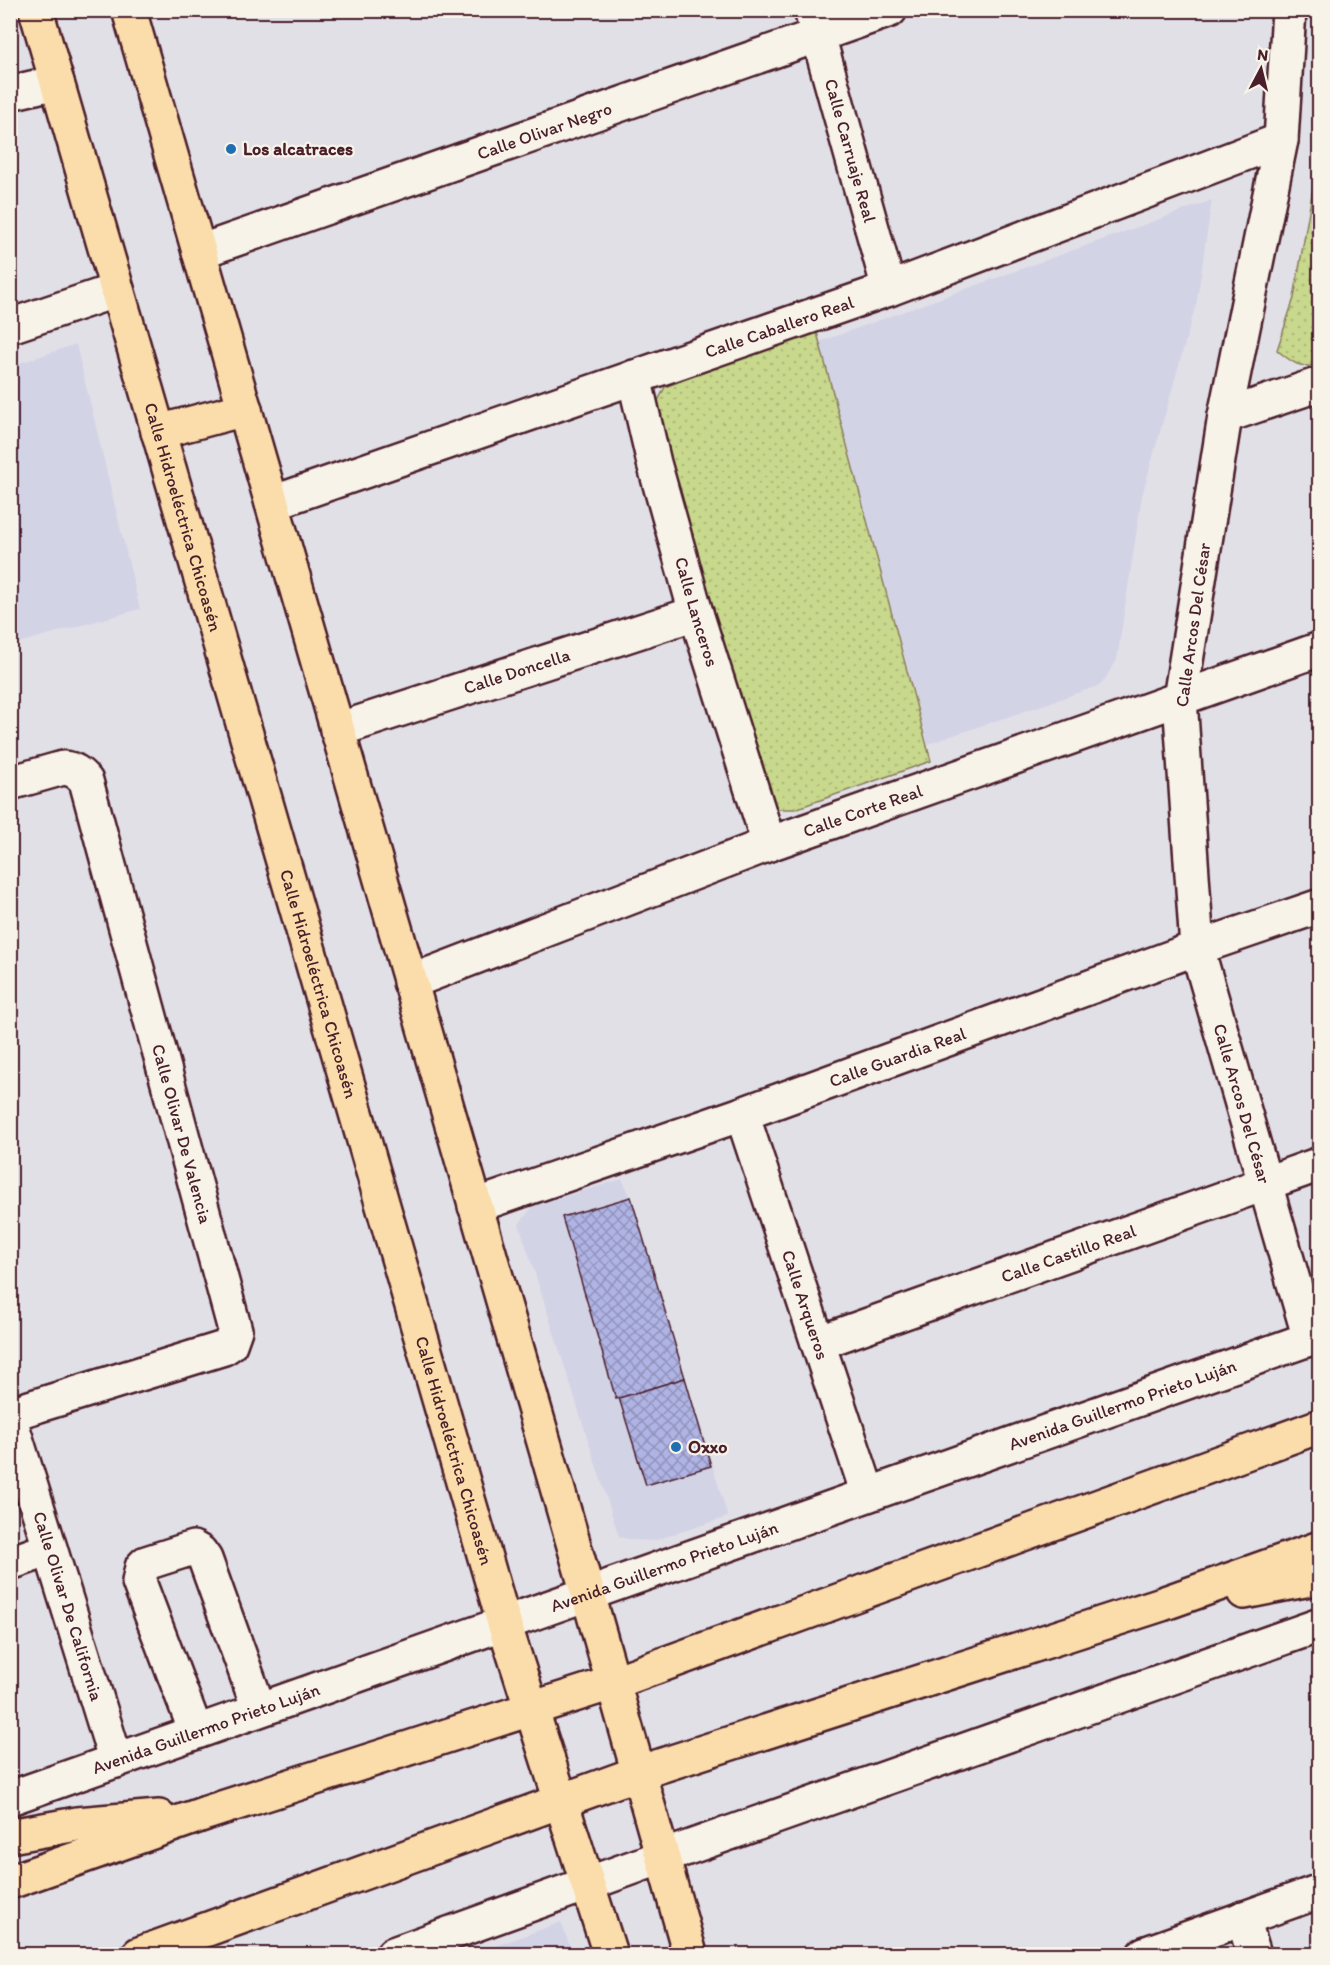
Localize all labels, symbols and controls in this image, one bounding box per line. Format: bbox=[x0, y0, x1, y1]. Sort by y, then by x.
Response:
north arrow bbox=[1231, 39, 1291, 99]
text: N bbox=[1256, 45, 1269, 65]
street label: Calle Carruaje Real bbox=[820, 76, 881, 225]
street label: Calle Olivar Negro bbox=[474, 97, 615, 165]
place label: Los alcatraces bbox=[243, 138, 353, 160]
marker: Los alcatraces bbox=[224, 142, 238, 156]
street label: Calle Caballero Real bbox=[702, 291, 857, 363]
street label: Calle Hidroeléctrica Chicoasén bbox=[139, 400, 227, 634]
street label: Calle Arcos Del César bbox=[1171, 541, 1215, 708]
street label: Calle Lanceros bbox=[670, 554, 723, 669]
street label: Calle Doncella bbox=[461, 644, 573, 699]
street label: Calle Corte Real bbox=[800, 780, 925, 842]
street label: Calle Hidroeléctrica Chicoasén bbox=[275, 867, 362, 1101]
street label: Calle Arcos Del César bbox=[1208, 1021, 1276, 1186]
street label: Calle Guardia Real bbox=[826, 1022, 969, 1092]
street label: Calle Olivar De Valencia bbox=[147, 1042, 217, 1227]
street label: Calle Castillo Real bbox=[998, 1219, 1139, 1288]
street label: Calle Arqueros bbox=[777, 1247, 834, 1363]
street label: Calle Hidroeléctrica Chicoasén bbox=[410, 1334, 498, 1568]
street label: Avenida Guillermo Prieto Luján bbox=[1006, 1354, 1240, 1455]
place label: Oxxo bbox=[688, 1436, 728, 1458]
marker: Oxxo bbox=[669, 1440, 683, 1454]
street label: Calle Olivar De California bbox=[28, 1509, 108, 1704]
street label: Avenida Guillermo Prieto Luján bbox=[548, 1516, 781, 1617]
street label: Avenida Guillermo Prieto Luján bbox=[89, 1678, 323, 1779]

